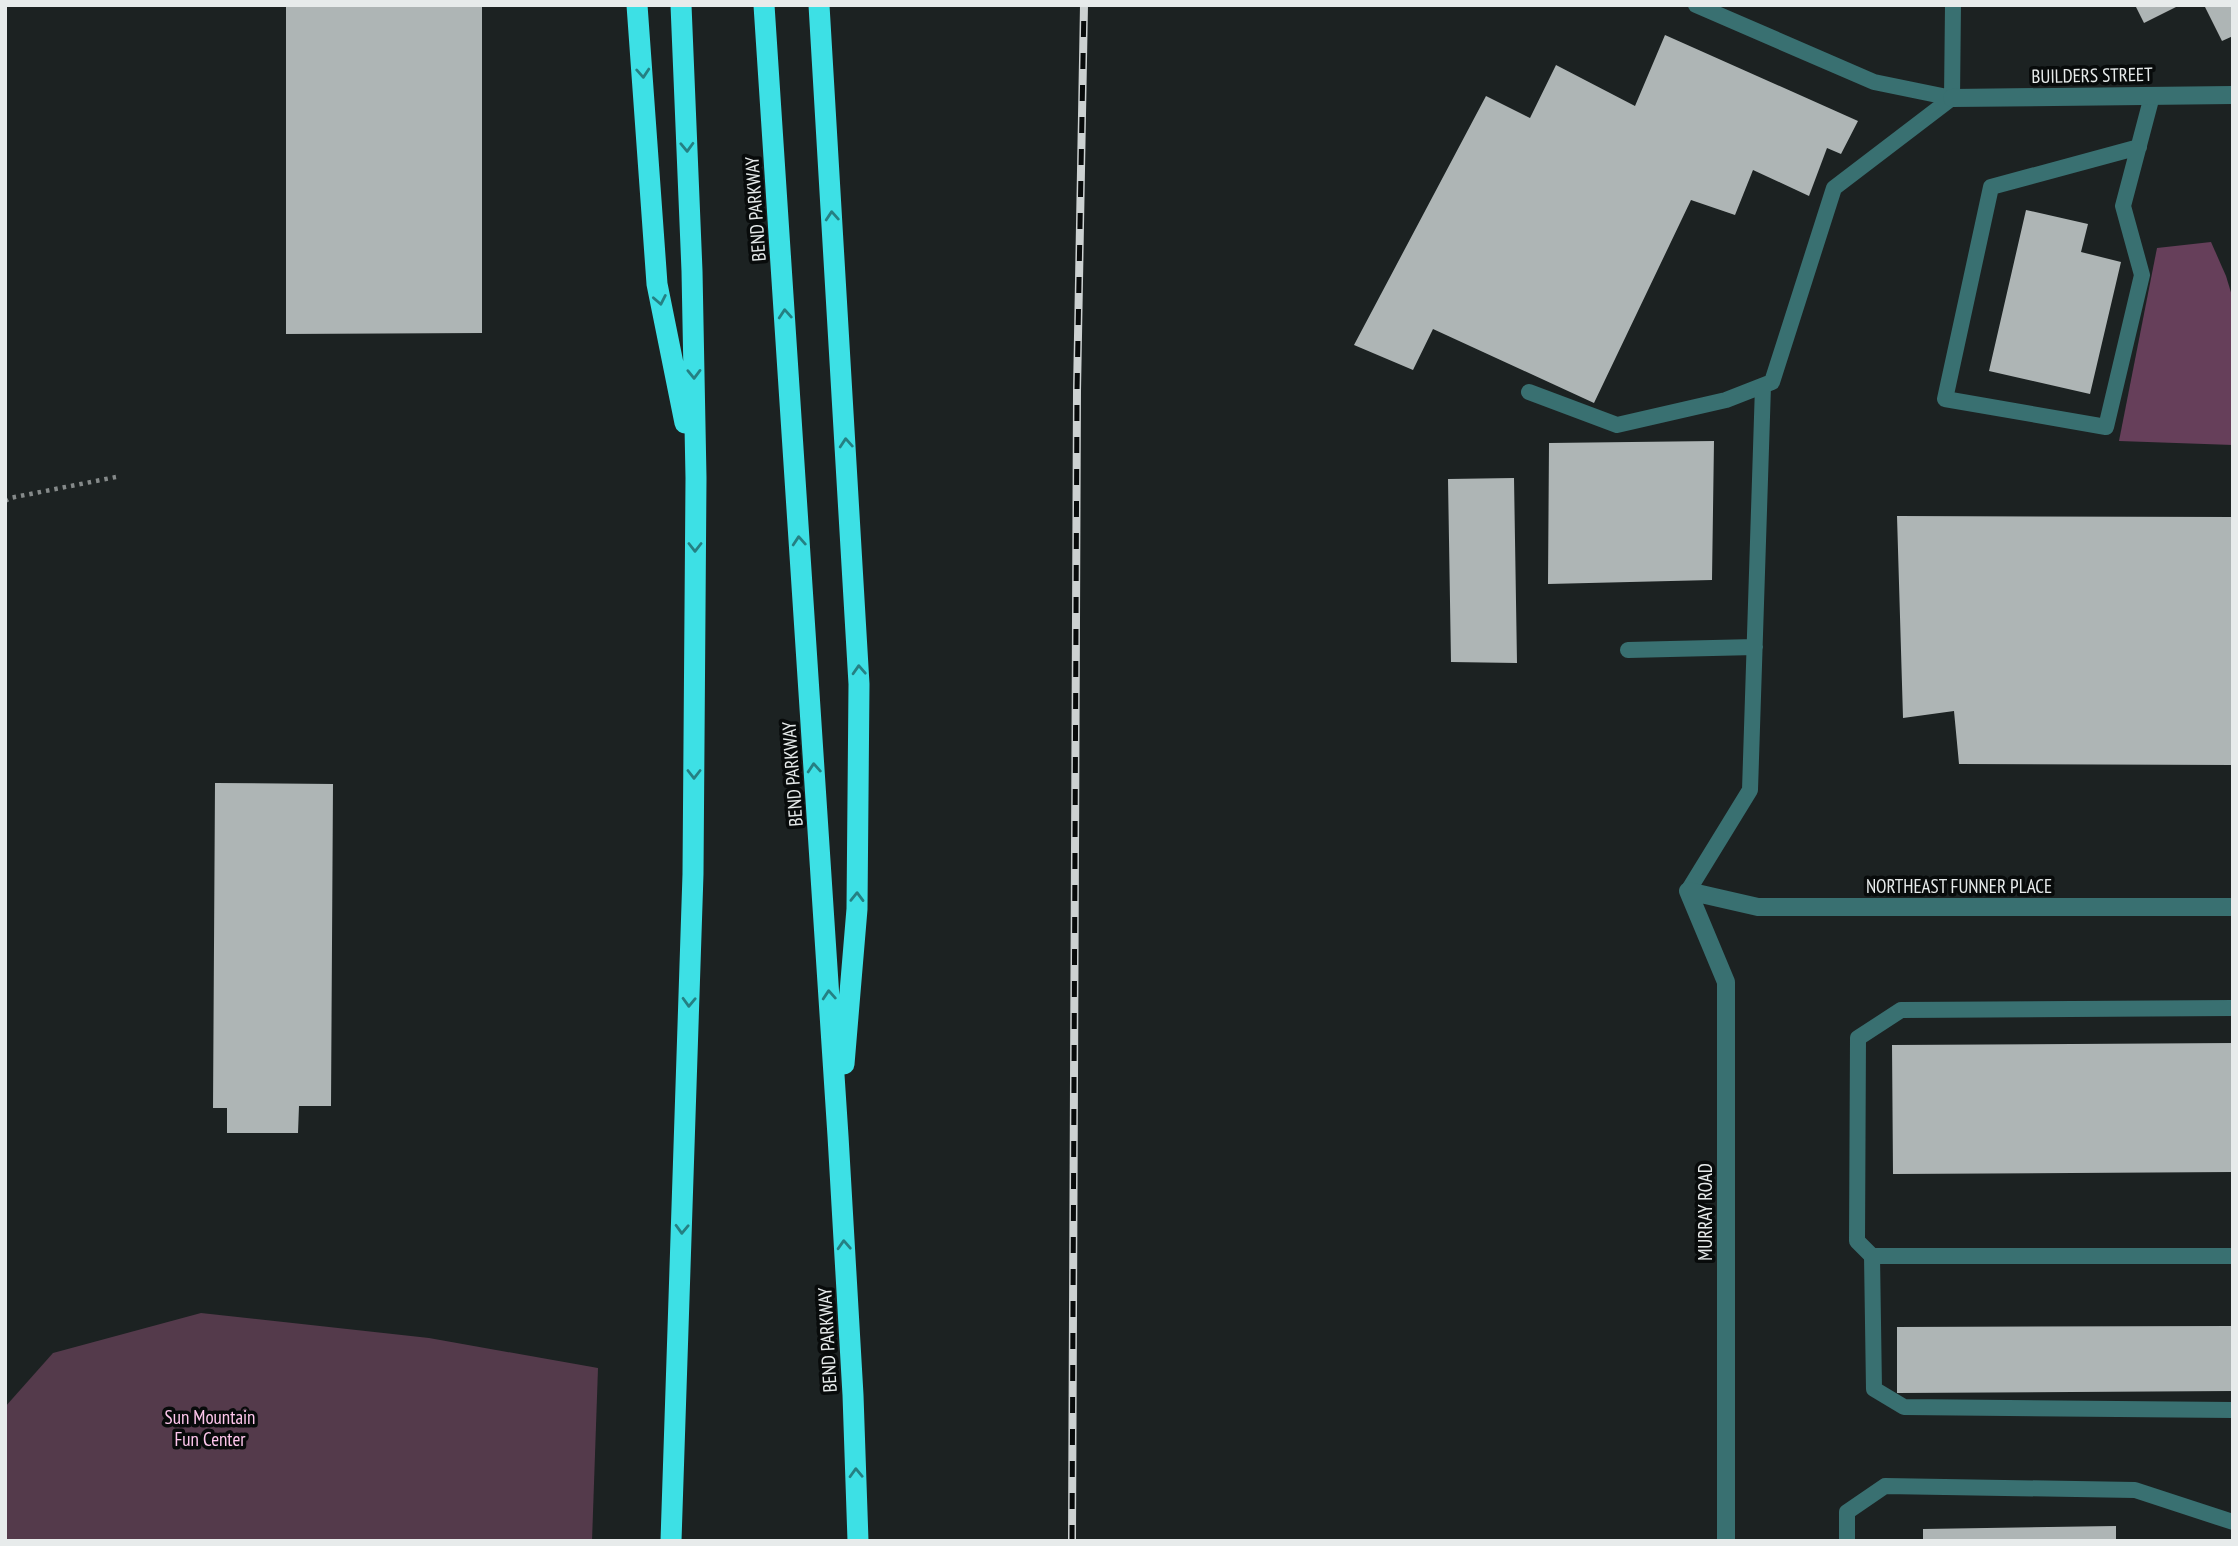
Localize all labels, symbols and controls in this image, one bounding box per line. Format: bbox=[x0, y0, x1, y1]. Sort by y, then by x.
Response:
street label: BUILDERS STREET bbox=[2031, 62, 2153, 88]
one-way arrow bbox=[635, 68, 650, 79]
one-way arrow bbox=[680, 142, 695, 153]
street label: BEND PARKWAY bbox=[739, 155, 771, 262]
one-way arrow bbox=[824, 210, 839, 221]
one-way arrow bbox=[652, 294, 667, 306]
one-way arrow bbox=[777, 308, 792, 319]
one-way arrow bbox=[686, 369, 702, 380]
one-way arrow bbox=[838, 437, 853, 448]
one-way arrow bbox=[792, 535, 807, 546]
one-way arrow bbox=[688, 541, 703, 552]
one-way arrow bbox=[851, 664, 866, 675]
street label: BEND PARKWAY bbox=[776, 720, 808, 827]
one-way arrow bbox=[807, 762, 822, 773]
one-way arrow bbox=[686, 769, 702, 780]
street label: NORTHEAST FUNNER PLACE bbox=[1866, 874, 2052, 898]
one-way arrow bbox=[849, 891, 865, 902]
one-way arrow bbox=[822, 989, 837, 1000]
one-way arrow bbox=[682, 996, 697, 1007]
street label: MURRAY ROAD bbox=[1693, 1163, 1717, 1261]
one-way arrow bbox=[674, 1224, 689, 1235]
one-way arrow bbox=[837, 1240, 852, 1251]
street label: BEND PARKWAY bbox=[812, 1287, 842, 1393]
park label: Sun Mountain Fun Center bbox=[165, 1405, 255, 1451]
one-way arrow bbox=[848, 1467, 863, 1478]

